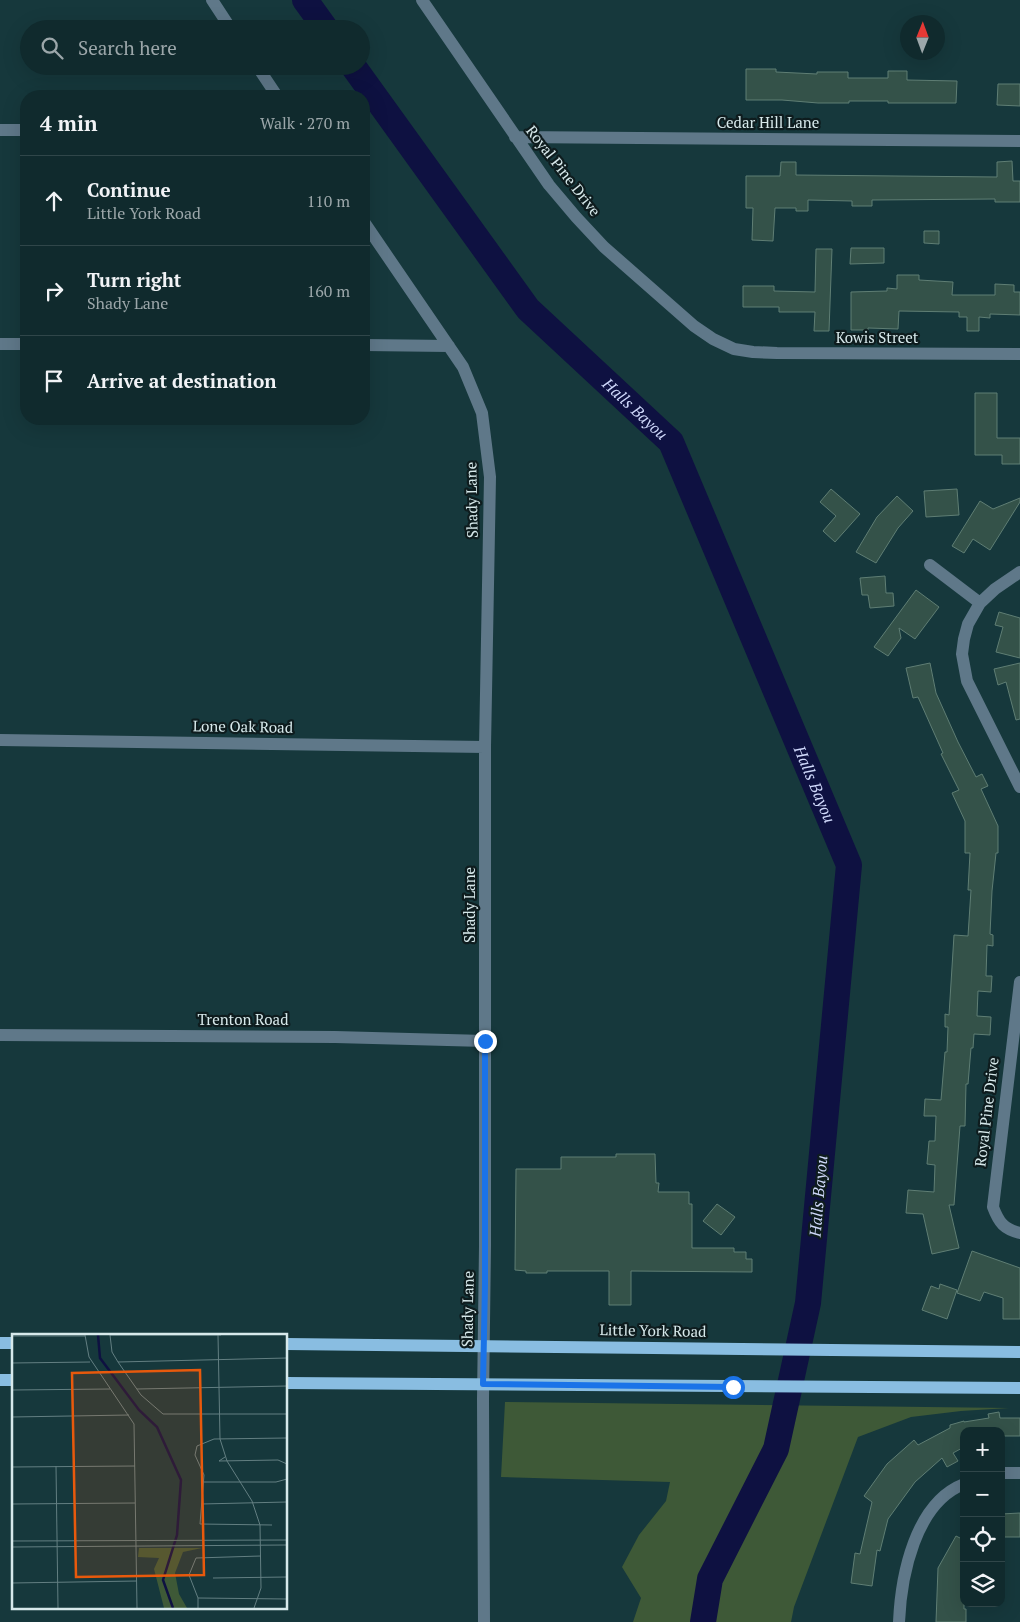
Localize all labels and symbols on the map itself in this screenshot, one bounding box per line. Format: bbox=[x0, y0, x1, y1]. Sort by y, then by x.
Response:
north arrow bbox=[900, 15, 945, 60]
street label: Cedar Hill Lane bbox=[717, 112, 819, 132]
street label: Royal Pine Drive bbox=[522, 121, 606, 220]
street label: Kowis Street bbox=[836, 327, 919, 347]
water label: Halls Bayou bbox=[597, 372, 673, 445]
street label: Shady Lane bbox=[460, 462, 482, 538]
street label: Lone Oak Road bbox=[193, 715, 293, 737]
water label: Halls Bayou bbox=[789, 741, 841, 826]
street label: Shady Lane bbox=[459, 867, 479, 943]
street label: Trenton Road bbox=[198, 1009, 288, 1029]
route end bbox=[474, 1030, 497, 1053]
street label: Royal Pine Drive bbox=[969, 1056, 1003, 1168]
water label: Halls Bayou bbox=[803, 1154, 833, 1239]
street label: Shady Lane bbox=[456, 1271, 478, 1347]
street label: Little York Road bbox=[599, 1319, 707, 1341]
inset map bbox=[12, 1334, 288, 1610]
route start bbox=[722, 1376, 745, 1399]

